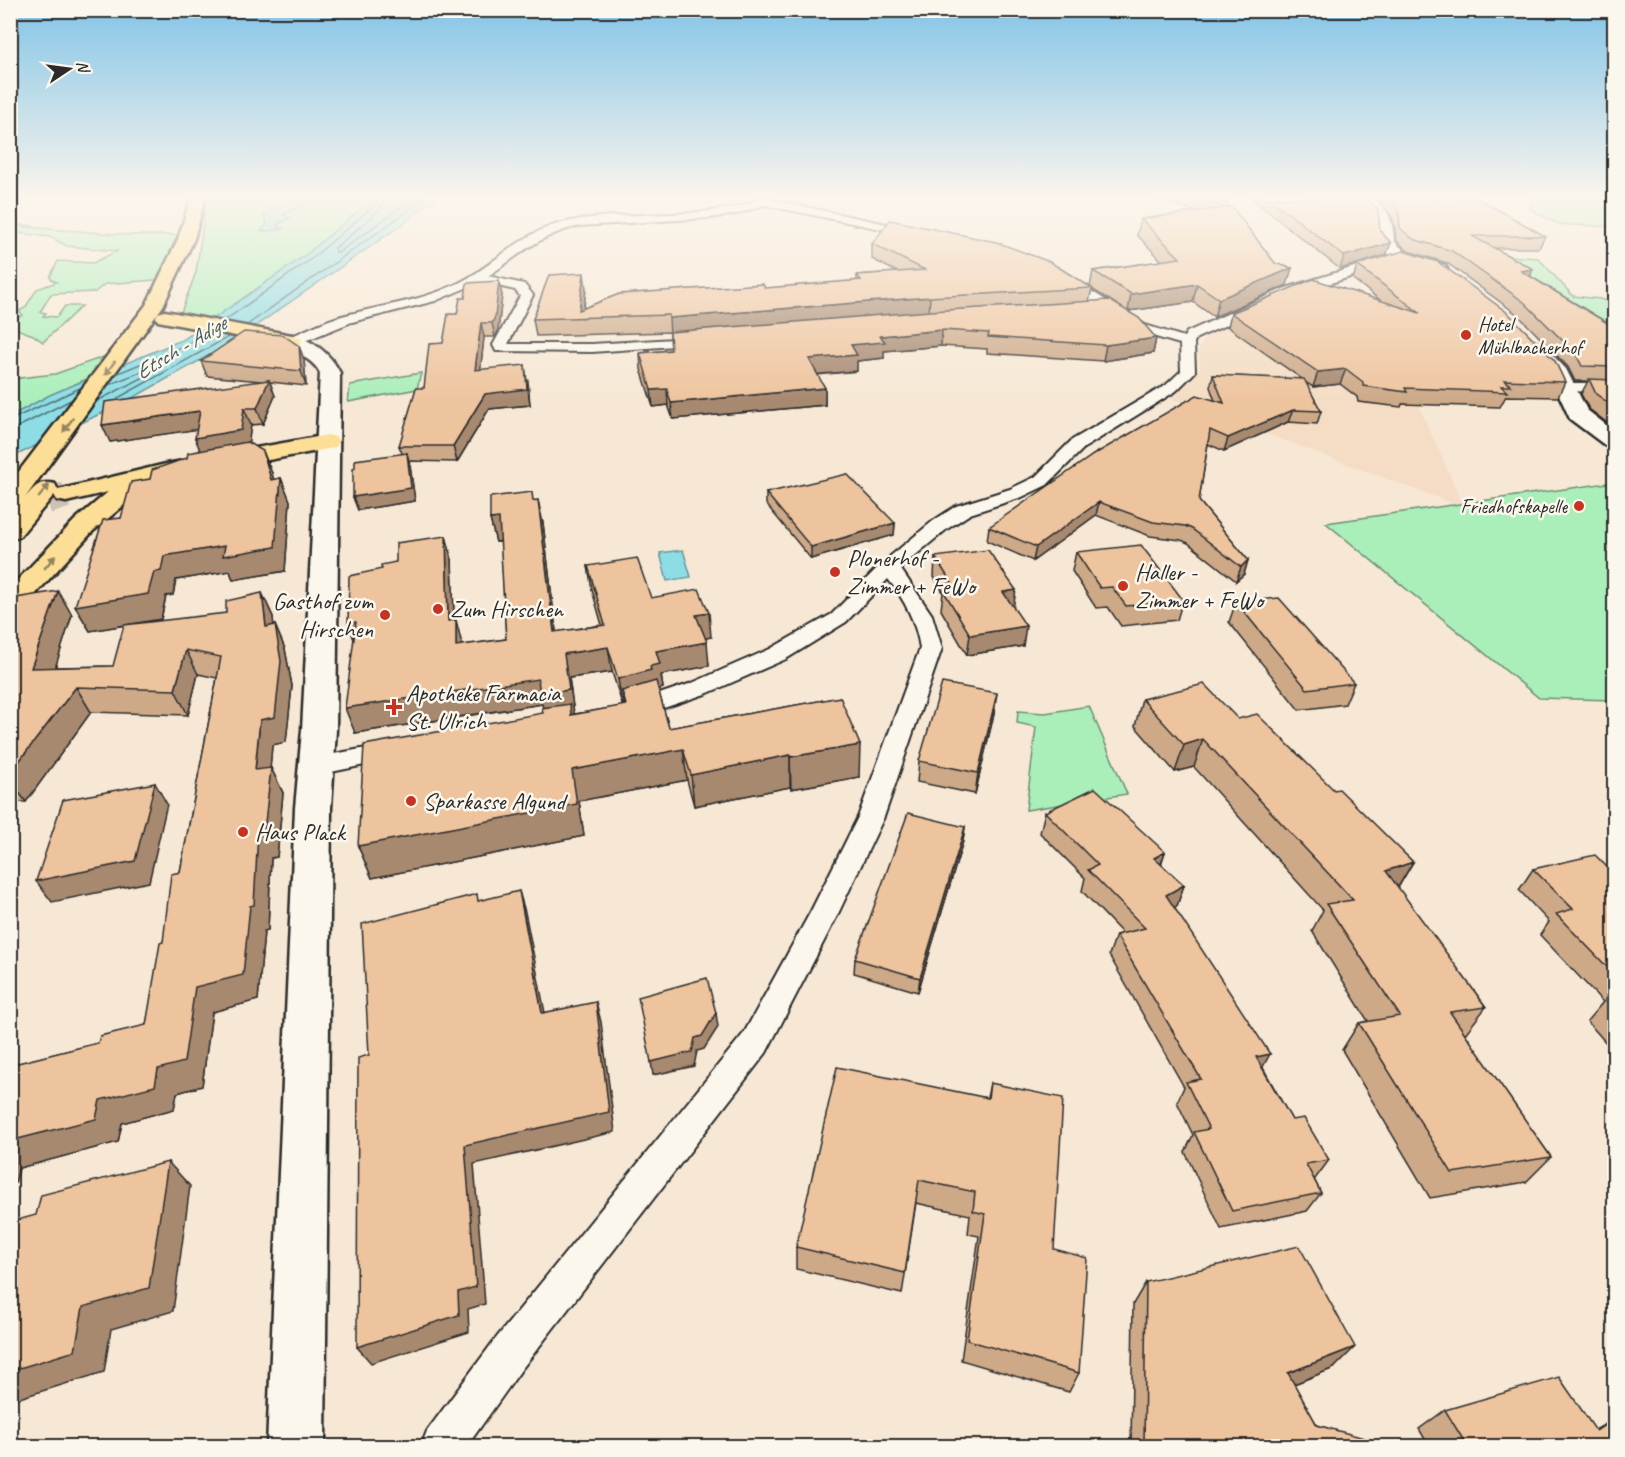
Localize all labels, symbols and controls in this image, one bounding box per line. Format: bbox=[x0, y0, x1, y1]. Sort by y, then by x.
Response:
north arrow bbox=[39, 39, 99, 99]
text: N bbox=[72, 59, 94, 76]
water label: Etsch - Adige bbox=[130, 308, 234, 386]
place label: Hotel Mühlbacherhof bbox=[1478, 312, 1586, 360]
marker: Hotel Mühlbacherhof bbox=[1459, 328, 1473, 342]
one-way arrow bbox=[104, 360, 116, 376]
one-way arrow bbox=[62, 417, 74, 433]
one-way arrow bbox=[38, 483, 51, 499]
place label: Friedhofskapelle bbox=[1461, 494, 1568, 519]
marker: Friedhofskapelle bbox=[1572, 499, 1586, 513]
place label: Plonerhof - Zimmer + FeWo bbox=[847, 543, 978, 601]
one-way arrow bbox=[43, 555, 56, 570]
place label: Haller - Zimmer + FeWo bbox=[1135, 557, 1266, 615]
marker: Plonerhof - Zimmer + FeWo bbox=[828, 565, 842, 579]
marker: Haller - Zimmer + FeWo bbox=[1116, 579, 1130, 593]
place label: Gasthof zum Hirschen bbox=[273, 586, 374, 644]
place label: Zum Hirschen bbox=[450, 594, 564, 624]
marker: Zum Hirschen bbox=[431, 602, 445, 616]
marker: Gasthof zum Hirschen bbox=[378, 608, 392, 622]
place label: Apotheke Farmacia St. Ulrich bbox=[406, 678, 562, 736]
marker: Apotheke Farmacia St. Ulrich bbox=[387, 700, 401, 714]
place label: Sparkasse Algund bbox=[423, 786, 569, 816]
marker: Sparkasse Algund bbox=[404, 794, 418, 808]
place label: Haus Plack bbox=[255, 817, 347, 847]
marker: Haus Plack bbox=[236, 825, 250, 839]

